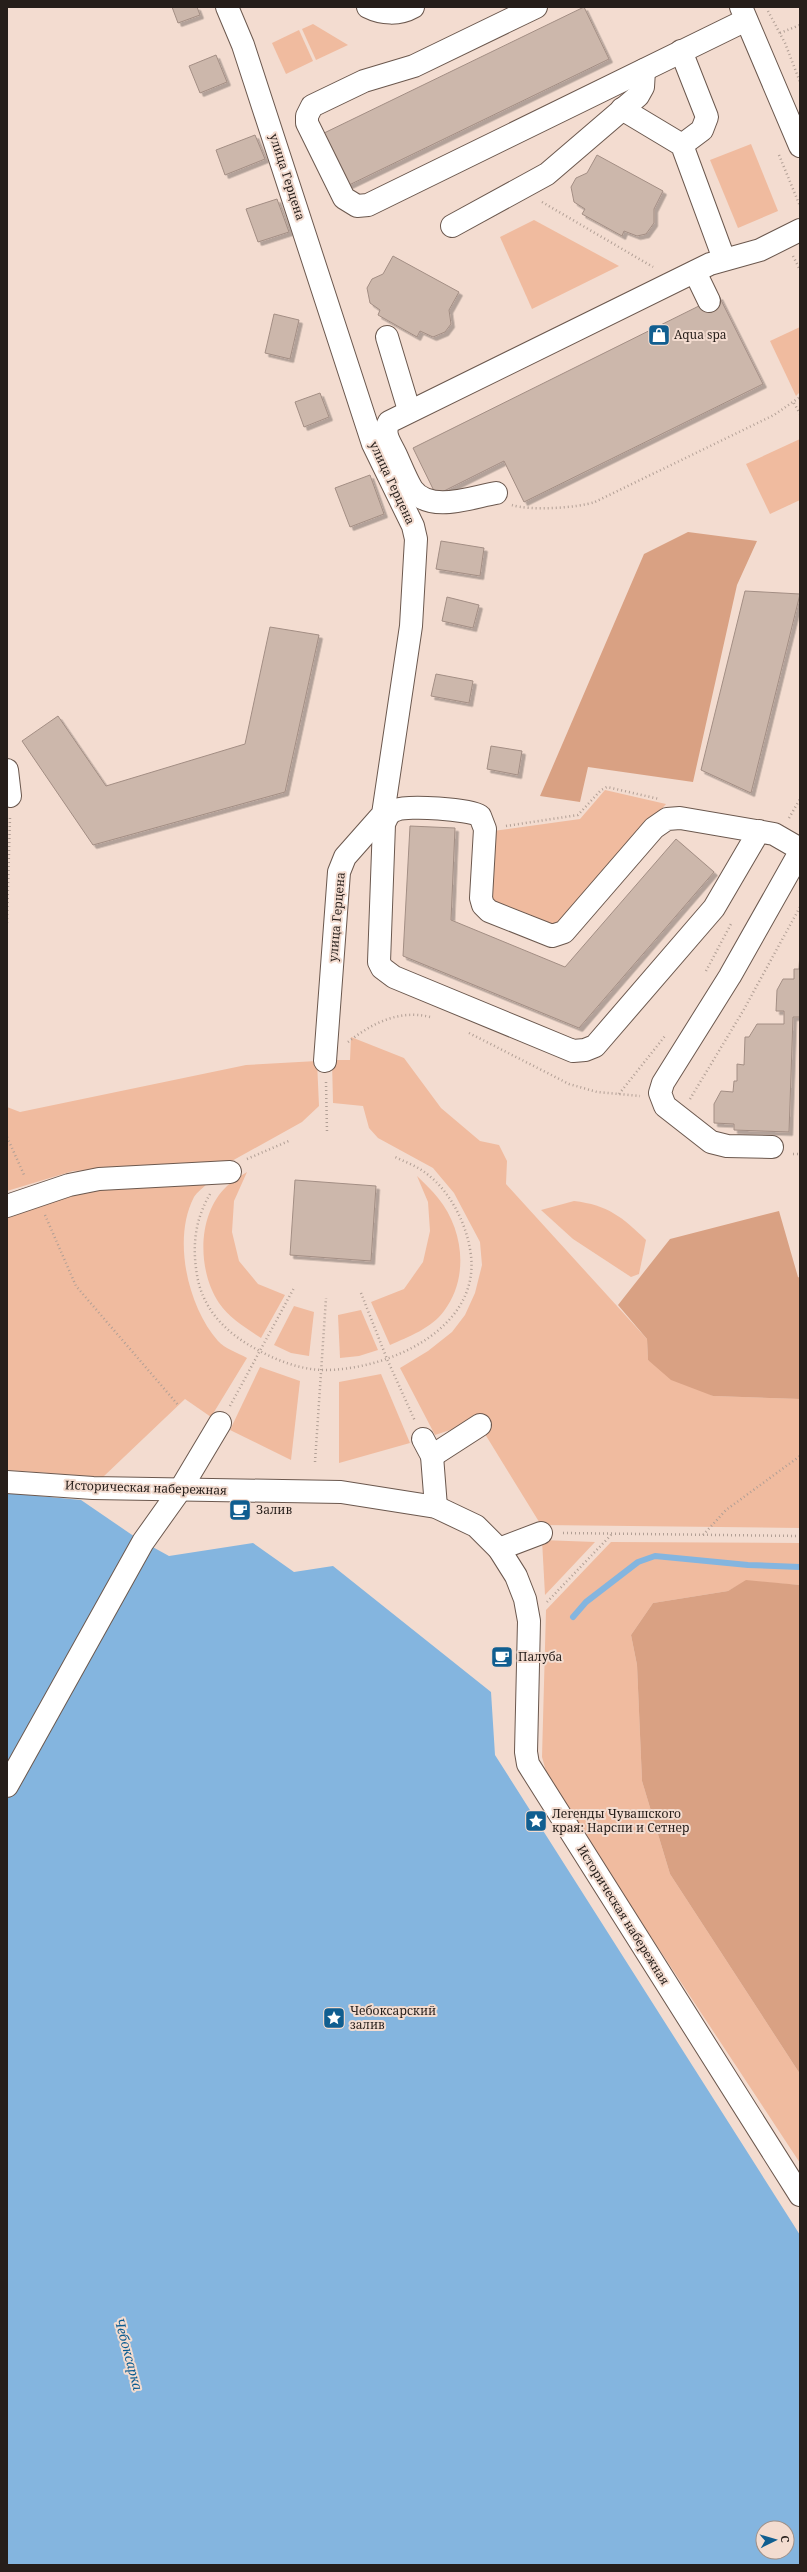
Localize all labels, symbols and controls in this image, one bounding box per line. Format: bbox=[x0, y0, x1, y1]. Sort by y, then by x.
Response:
street label: улица Герцена bbox=[265, 131, 310, 223]
shop icon: Aqua spa bbox=[646, 322, 672, 348]
place label: Aqua spa bbox=[674, 326, 727, 343]
street label: улица Герцена bbox=[366, 438, 419, 527]
street label: улица Герцена bbox=[324, 871, 349, 963]
street label: Историческая набережная bbox=[65, 1476, 227, 1499]
cafe icon: Залив bbox=[227, 1497, 253, 1523]
place label: Залив bbox=[256, 1501, 292, 1518]
cafe icon: Палуба bbox=[489, 1644, 515, 1670]
place label: Палуба bbox=[518, 1648, 562, 1665]
place label: Легенды Чувашского края: Нарспи и Сетнер bbox=[552, 1805, 690, 1836]
place icon: Легенды Чувашского края: Нарспи и Сетнер bbox=[523, 1808, 549, 1834]
street label: Историческая набережная bbox=[573, 1841, 674, 1988]
place label: Чебоксарский залив bbox=[350, 2002, 436, 2033]
place icon: Чебоксарский залив bbox=[321, 2005, 347, 2031]
water label: Чебоксарка bbox=[111, 2316, 147, 2393]
north arrow bbox=[755, 2520, 795, 2560]
text: С bbox=[778, 2535, 793, 2543]

